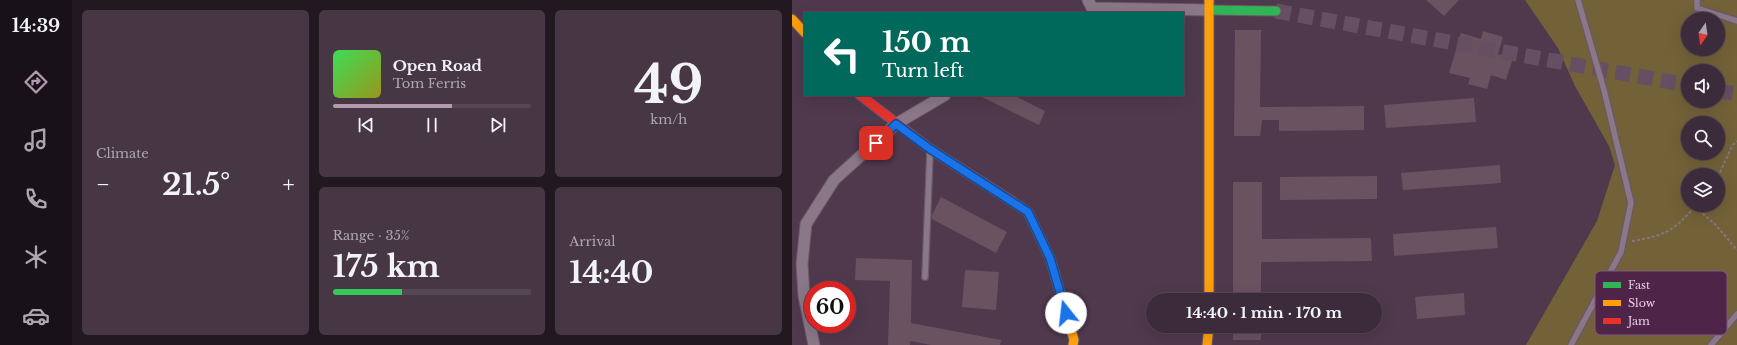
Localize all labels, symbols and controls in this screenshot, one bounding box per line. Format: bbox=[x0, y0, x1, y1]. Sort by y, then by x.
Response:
north arrow bbox=[1681, 12, 1725, 56]
map controls bbox=[1681, 12, 1725, 212]
text: 14:39 bbox=[12, 15, 60, 37]
text: 150 m bbox=[882, 25, 970, 60]
icon: left bbox=[816, 28, 868, 80]
text: 49 bbox=[634, 53, 703, 117]
text: Open Road bbox=[393, 56, 482, 75]
text: Turn left bbox=[882, 60, 964, 82]
button: sound bbox=[1681, 64, 1725, 108]
icon: directions bbox=[22, 68, 50, 96]
text: Tom Ferris bbox=[393, 75, 466, 92]
text: km/h bbox=[650, 111, 687, 128]
icon: previous bbox=[355, 114, 377, 136]
icon: pause bbox=[421, 114, 443, 136]
icon: next bbox=[487, 114, 509, 136]
button: search bbox=[1681, 116, 1725, 160]
icon: music bbox=[22, 126, 50, 154]
pin bbox=[859, 126, 893, 160]
icon: arrive bbox=[865, 132, 887, 154]
text: Climate bbox=[96, 145, 149, 162]
text: 21.5° bbox=[162, 166, 230, 203]
button: layers bbox=[1681, 168, 1725, 212]
text: − bbox=[96, 171, 110, 198]
text: + bbox=[283, 171, 295, 198]
icon: phone bbox=[22, 185, 50, 213]
text: Range · 35% bbox=[333, 227, 410, 244]
text: Arrival bbox=[569, 233, 615, 250]
icon: climate bbox=[22, 243, 50, 271]
text: 175 km bbox=[333, 248, 440, 285]
text: 14:40 bbox=[569, 254, 653, 291]
legend bbox=[1595, 271, 1727, 335]
text: Fast bbox=[1628, 278, 1651, 292]
speed limit sign: 60 bbox=[804, 281, 856, 333]
position arrow bbox=[1045, 292, 1087, 334]
text: Slow bbox=[1628, 296, 1656, 310]
icon: car bbox=[22, 302, 50, 330]
text: 14:40 · 1 min · 170 m bbox=[1186, 303, 1342, 322]
text: Jam bbox=[1626, 314, 1650, 328]

